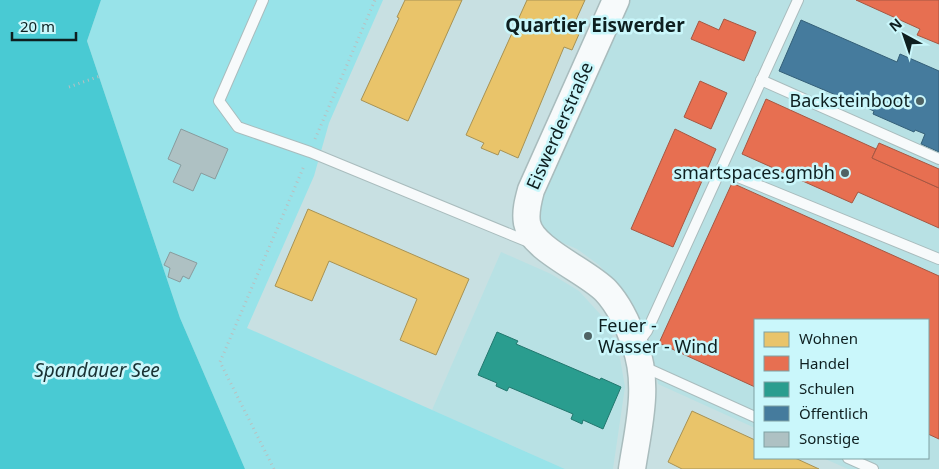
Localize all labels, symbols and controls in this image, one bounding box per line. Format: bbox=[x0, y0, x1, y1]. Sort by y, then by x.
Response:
scale bar bbox=[12, 10, 76, 42]
north arrow bbox=[879, 10, 929, 60]
district label: Quartier Eiswerder bbox=[505, 12, 685, 38]
text: N bbox=[885, 14, 906, 36]
text: 20 m bbox=[20, 16, 55, 36]
street label: Eiswerderstraße bbox=[520, 58, 598, 193]
place label: Backsteinboot bbox=[790, 88, 911, 112]
marker: Backsteinboot bbox=[914, 95, 926, 107]
place label: smartspaces.gmbh bbox=[673, 160, 835, 184]
marker: smartspaces.gmbh bbox=[839, 167, 851, 179]
place label: Feuer - Wasser - Wind bbox=[598, 313, 718, 358]
legend bbox=[754, 319, 929, 459]
text: Wohnen bbox=[799, 328, 858, 348]
marker: Feuer - Wasser - Wind bbox=[582, 330, 594, 342]
text: Handel bbox=[799, 353, 849, 373]
water label: Spandauer See bbox=[34, 357, 160, 383]
text: Schulen bbox=[799, 378, 855, 398]
text: Öffentlich bbox=[799, 403, 868, 423]
text: Sonstige bbox=[799, 428, 860, 448]

